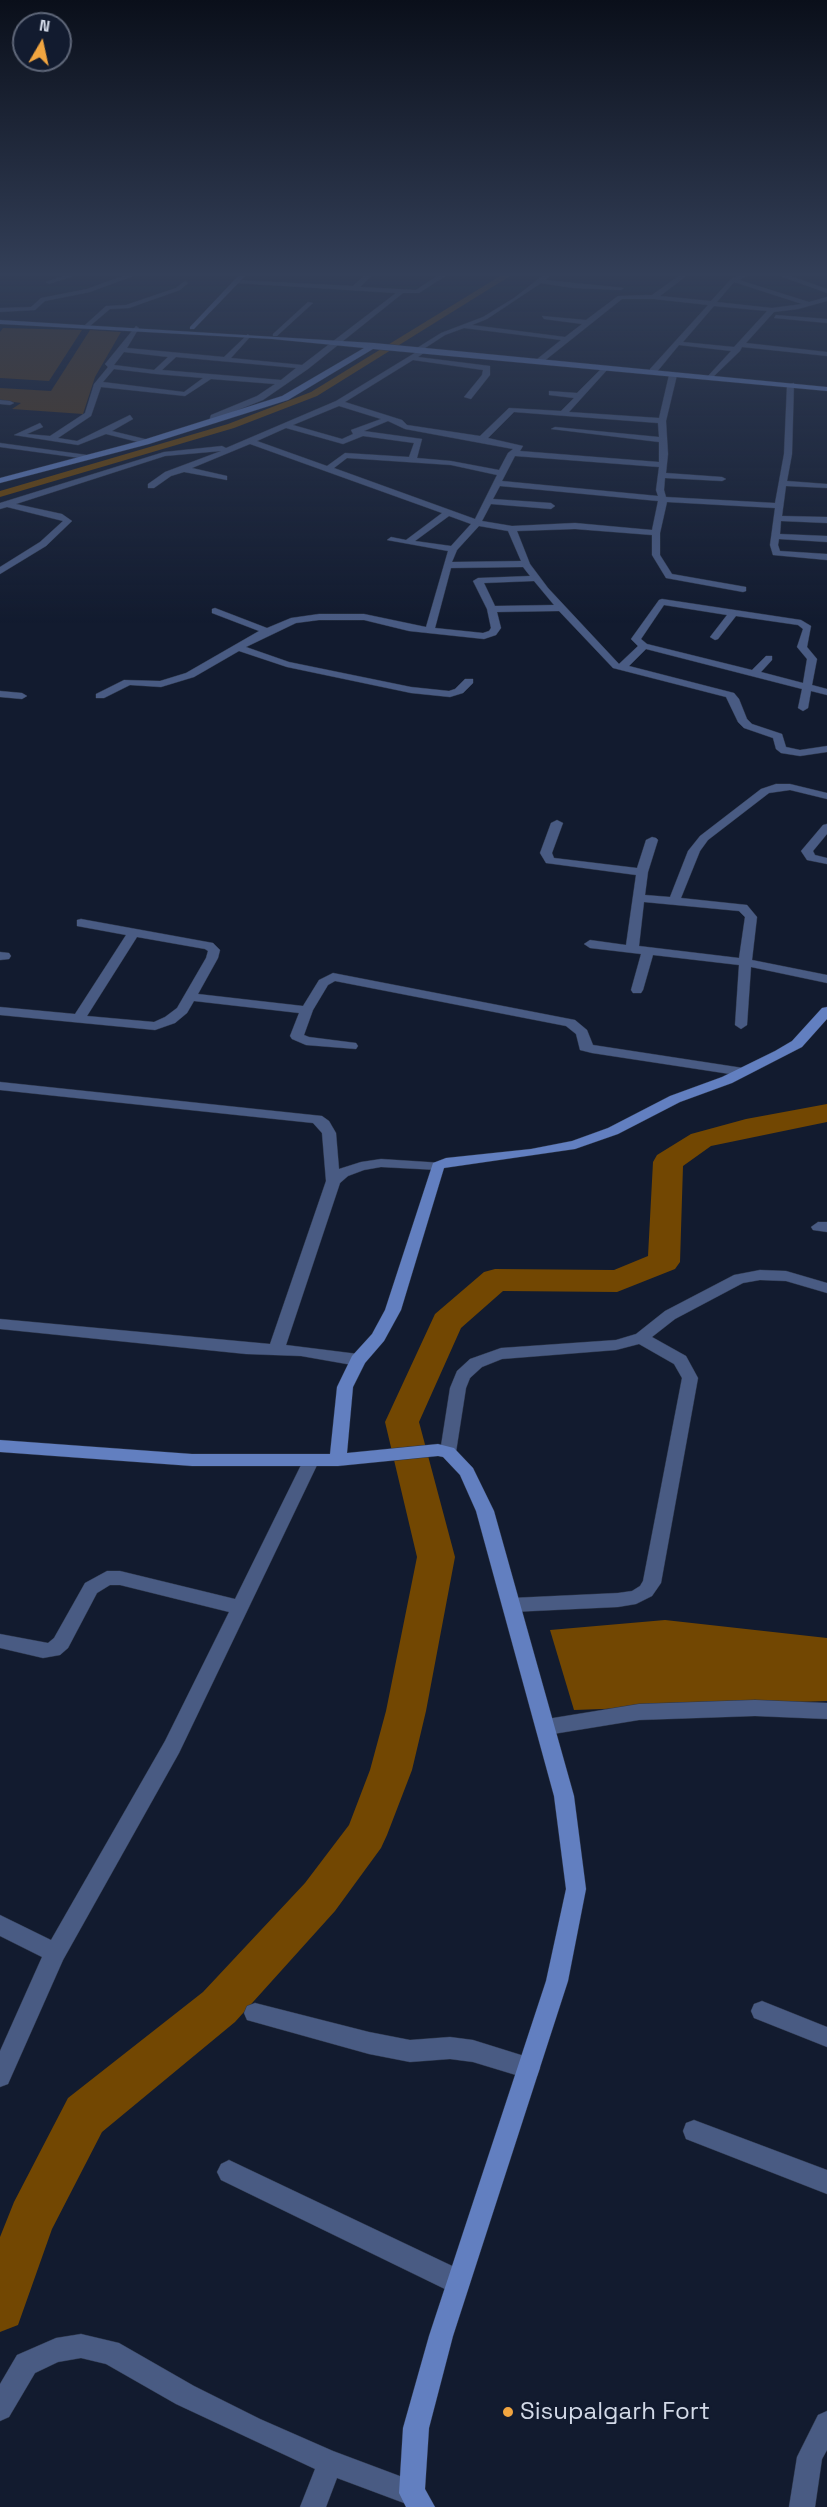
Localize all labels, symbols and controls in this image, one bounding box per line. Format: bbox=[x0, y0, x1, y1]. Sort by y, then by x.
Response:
north arrow bbox=[12, 12, 72, 72]
text: N bbox=[38, 14, 52, 37]
place label: Sisupalgarh Fort bbox=[520, 2398, 710, 2426]
marker: Sisupalgarh Fort bbox=[501, 2405, 515, 2419]

